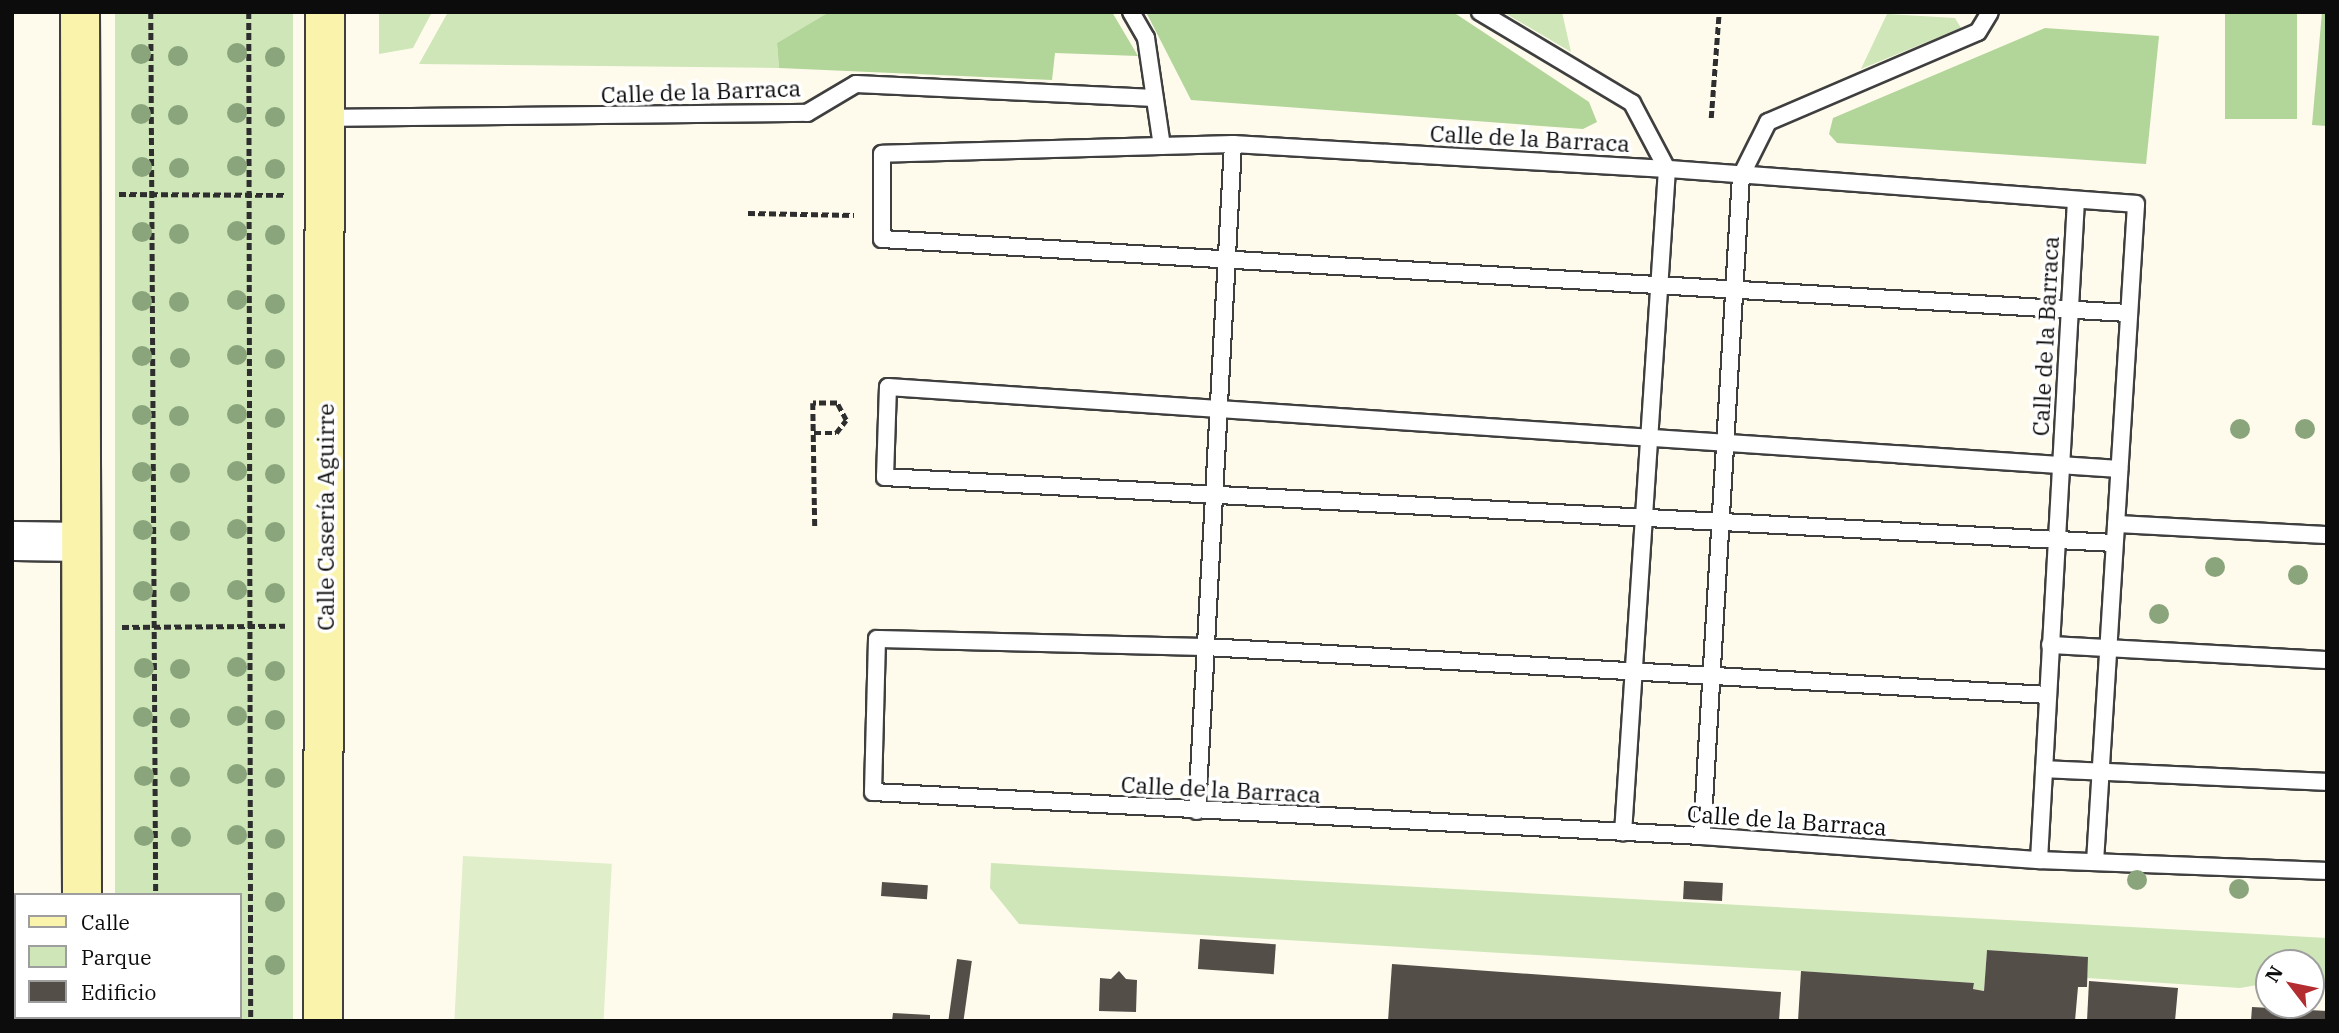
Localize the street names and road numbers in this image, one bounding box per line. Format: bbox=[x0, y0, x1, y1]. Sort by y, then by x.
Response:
street label: Calle de la Barraca bbox=[600, 74, 802, 108]
street label: Calle de la Barraca bbox=[1429, 119, 1631, 157]
street label: Calle de la Barraca bbox=[2026, 235, 2064, 437]
street label: Calle Casería Aguirre bbox=[311, 403, 339, 631]
street label: Calle de la Barraca bbox=[1120, 770, 1322, 808]
street label: Calle de la Barraca bbox=[1686, 799, 1888, 841]

